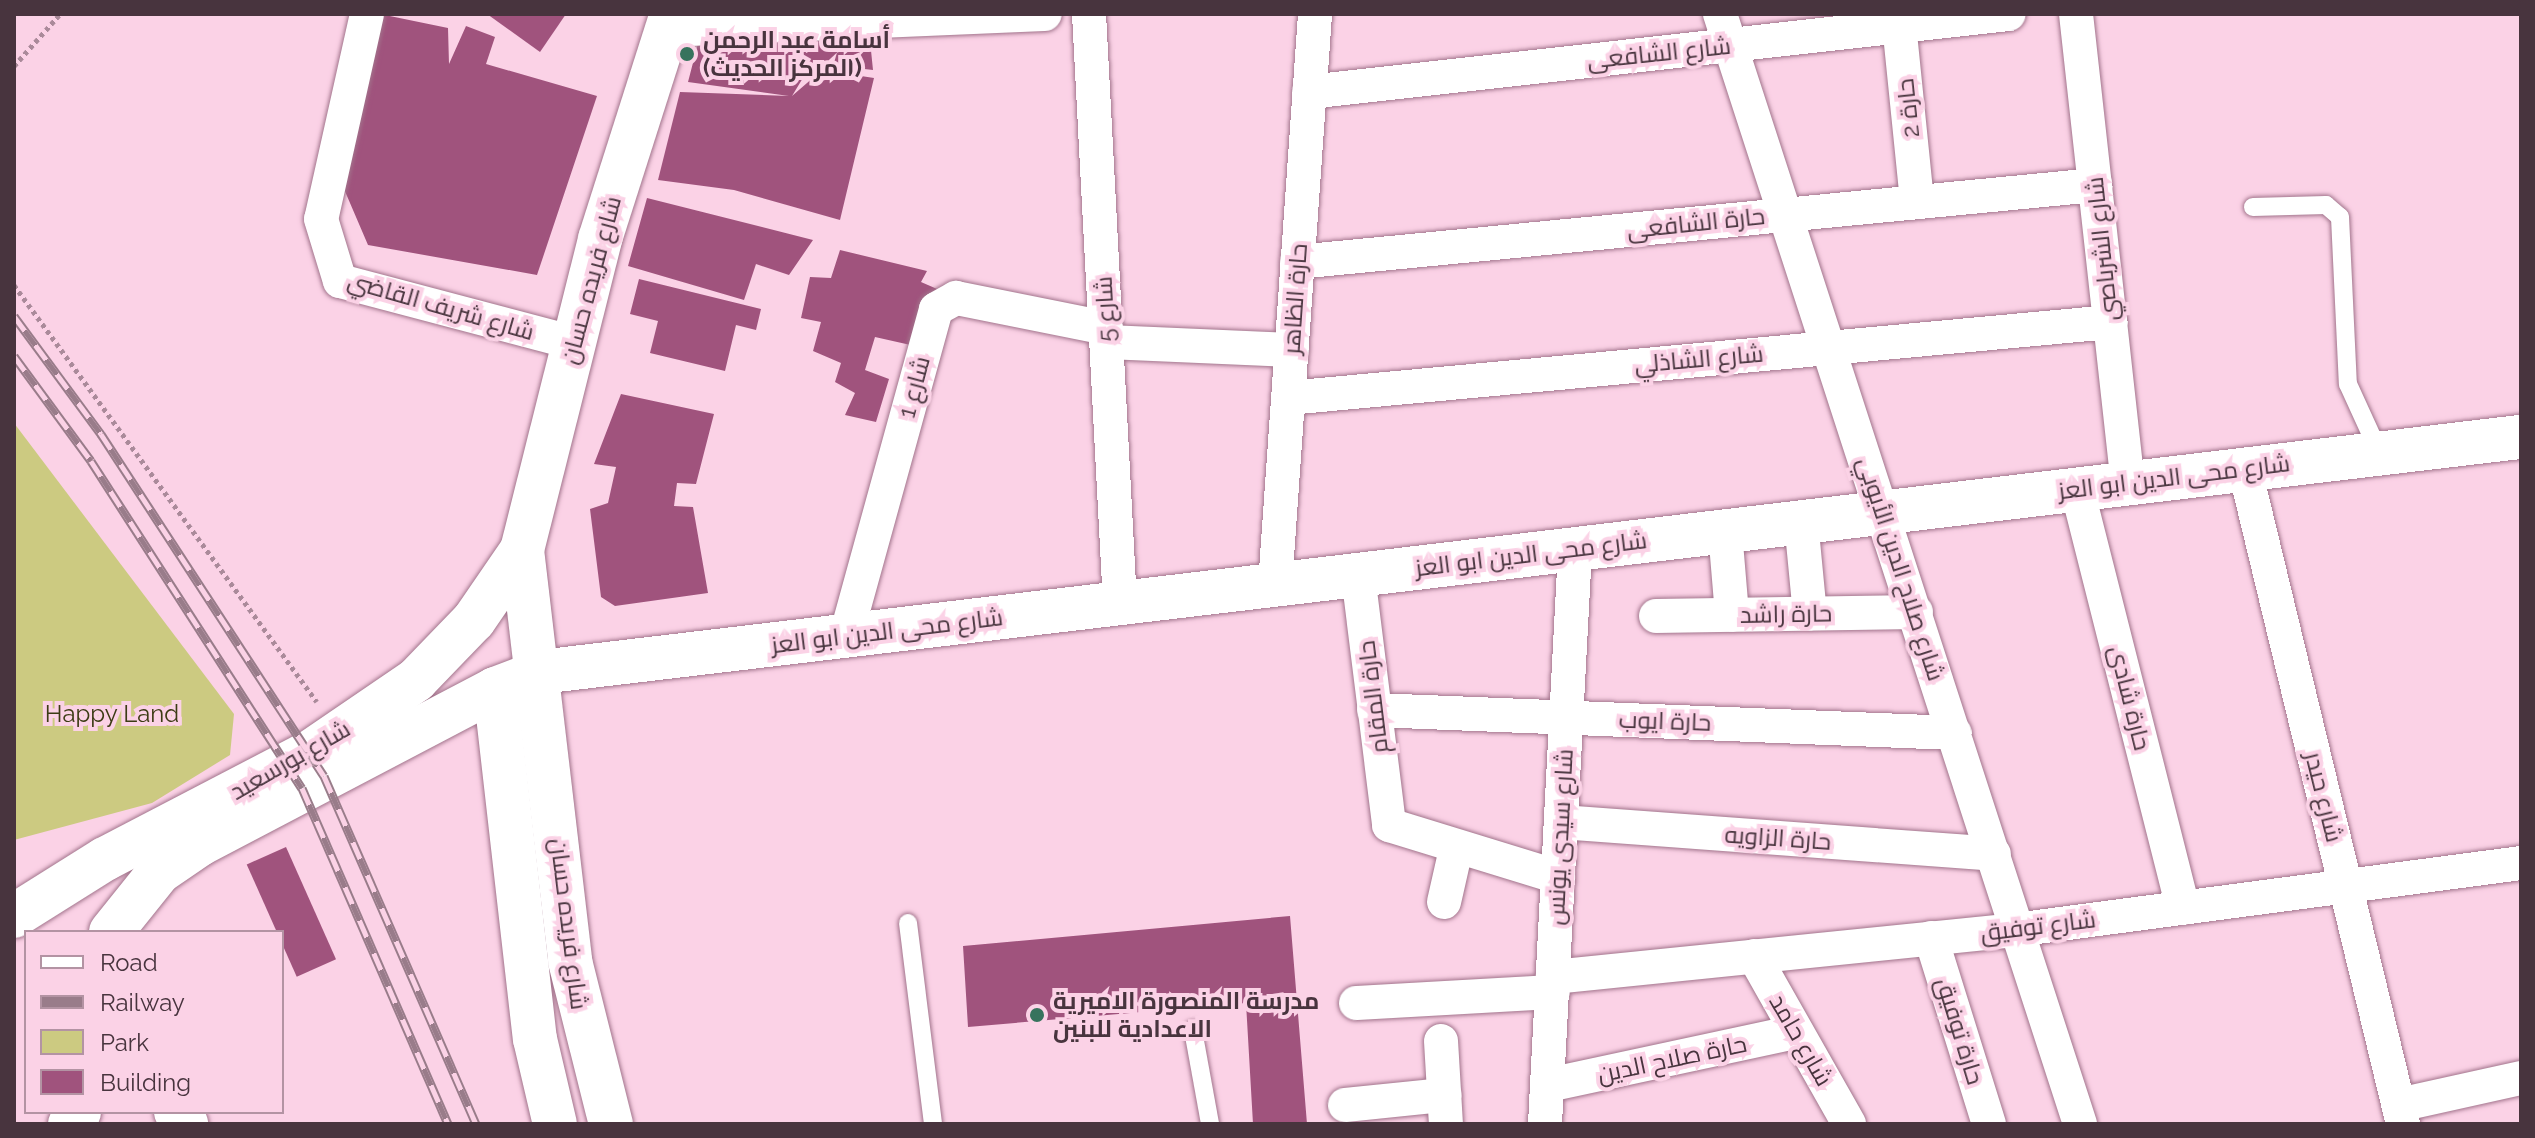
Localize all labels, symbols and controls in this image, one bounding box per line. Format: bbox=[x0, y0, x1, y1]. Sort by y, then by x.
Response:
place label: أسامة عبد الرحمن (المركز الحديث) bbox=[703, 26, 890, 82]
street label: شارع الشافعى bbox=[1586, 31, 1732, 75]
marker: أسامة عبد الرحمن (المركز الحديث) bbox=[678, 45, 696, 63]
street label: حارة 2 bbox=[1891, 77, 1925, 139]
street label: شارع الشرباصي bbox=[2080, 176, 2124, 322]
street label: شارع فريده حسان bbox=[555, 193, 627, 367]
street label: حارة الشافعى bbox=[1626, 201, 1766, 245]
street label: حارة الظاهر bbox=[1277, 242, 1313, 356]
street label: شارع شريف القاضي bbox=[344, 266, 538, 346]
street label: شارع 5 bbox=[1089, 275, 1121, 343]
street label: شارع الشاذلي bbox=[1633, 339, 1765, 379]
street label: شارع 1 bbox=[892, 353, 936, 421]
street label: شارع محى الدين ابو العز bbox=[2056, 448, 2292, 506]
street label: شارع صلاح الدين الأيوبي bbox=[1851, 454, 1951, 684]
street label: شارع محى الدين ابو العز bbox=[1413, 525, 1649, 583]
street label: حارة راشد bbox=[1740, 599, 1832, 629]
street label: شارع محى الدين ابو العز bbox=[769, 602, 1005, 660]
street label: حارة المقام bbox=[1352, 639, 1394, 755]
street label: حارة شادى bbox=[2103, 643, 2157, 753]
park label: Happy Land bbox=[45, 700, 179, 728]
street label: حارة ايوب bbox=[1618, 705, 1712, 737]
street label: شارع بورسعيد bbox=[225, 714, 355, 806]
street label: شارع سيدى يونس bbox=[1541, 748, 1579, 926]
street label: شارع حيدر bbox=[2299, 749, 2349, 845]
street label: حارة الزاويه bbox=[1724, 820, 1832, 856]
street label: شارع فريده حسان bbox=[544, 837, 594, 1011]
street label: شارع توفيق bbox=[1979, 905, 2097, 947]
legend bbox=[24, 930, 284, 1114]
text: Road bbox=[100, 948, 158, 977]
street label: حارة توفيق bbox=[1930, 974, 1990, 1088]
place label: مدرسة المنصورة الاميرية الاعدادية للبنين bbox=[1053, 987, 1319, 1043]
text: Railway bbox=[100, 988, 185, 1017]
street label: شارع حامد bbox=[1763, 989, 1839, 1091]
marker: مدرسة المنصورة الاميرية الاعدادية للبنين bbox=[1028, 1006, 1046, 1024]
text: Park bbox=[100, 1028, 149, 1057]
street label: حارة صلاح الدين bbox=[1595, 1029, 1749, 1089]
text: Building bbox=[100, 1068, 191, 1097]

